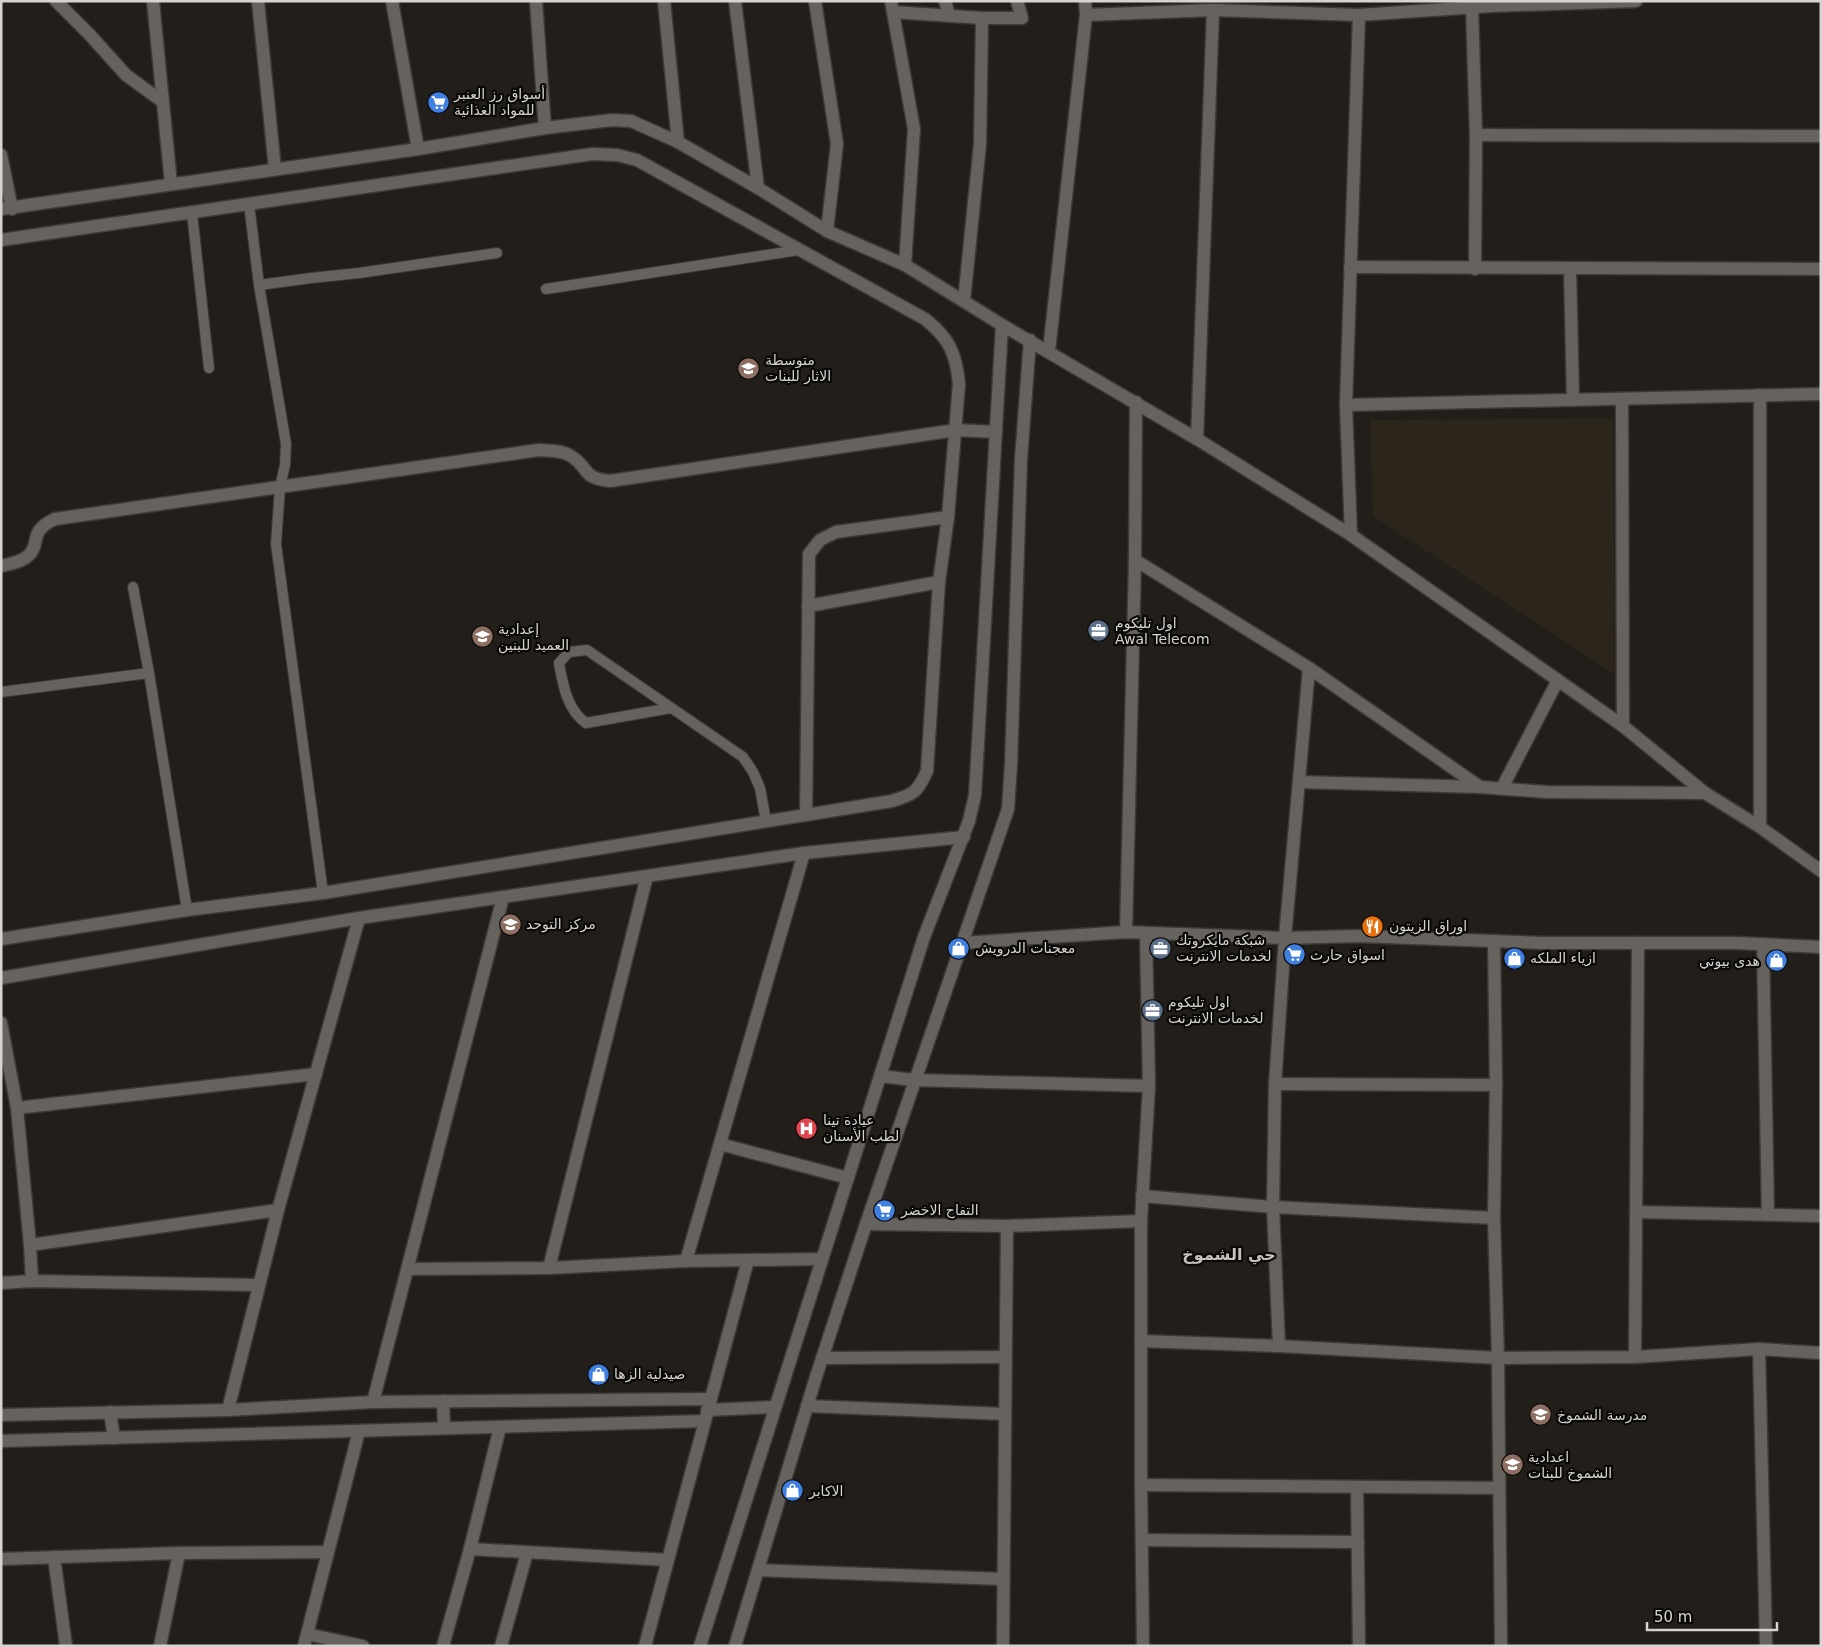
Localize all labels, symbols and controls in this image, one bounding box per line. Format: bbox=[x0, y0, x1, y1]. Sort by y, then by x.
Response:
place label: أسواق رز العنبر للمواد الغذائية bbox=[453, 85, 545, 119]
supermarket icon: أسواق رز العنبر للمواد الغذائية bbox=[426, 90, 450, 114]
place label: متوسطة الاثار للبنات bbox=[765, 352, 831, 385]
school or university icon: متوسطة الاثار للبنات bbox=[737, 356, 761, 380]
place label: اول تليكوم Awal Telecom bbox=[1115, 615, 1210, 647]
office icon: اول تليكوم Awal Telecom bbox=[1087, 619, 1111, 643]
place label: إعدادية العميد للبنين bbox=[498, 621, 569, 654]
school or university icon: إعدادية العميد للبنين bbox=[470, 625, 494, 649]
school or university icon: مركز التوحد bbox=[498, 912, 522, 936]
restaurant icon: اوراق الزيتون bbox=[1361, 914, 1385, 938]
place label: مركز التوحد bbox=[526, 916, 596, 933]
place label: اوراق الزيتون bbox=[1389, 918, 1467, 935]
place label: شبكة مايكروتك لخدمات الانترنت bbox=[1176, 932, 1271, 965]
shop icon: معجنات الدرويش bbox=[947, 936, 971, 960]
office icon: شبكة مايكروتك لخدمات الانترنت bbox=[1148, 936, 1172, 960]
place label: معجنات الدرويش bbox=[975, 940, 1075, 957]
supermarket icon: اسواق حارث bbox=[1282, 943, 1306, 967]
shop icon: ازياء الملكه bbox=[1502, 946, 1526, 970]
place label: اسواق حارث bbox=[1310, 947, 1385, 964]
shop icon: هدى بيوتي bbox=[1764, 949, 1788, 973]
place label: ازياء الملكه bbox=[1530, 950, 1596, 967]
place label: هدى بيوتي bbox=[1699, 953, 1760, 970]
place label: اول تليكوم لخدمات الانترنت bbox=[1168, 994, 1263, 1027]
office icon: اول تليكوم لخدمات الانترنت bbox=[1140, 998, 1164, 1022]
place label: عيادة تينا لطب الأسنان bbox=[823, 1112, 899, 1144]
hospital icon: عيادة تينا لطب الأسنان bbox=[795, 1116, 819, 1140]
supermarket icon: التفاح الاخضر bbox=[873, 1198, 897, 1222]
place label: التفاح الاخضر bbox=[900, 1202, 979, 1219]
district label: حي الشموخ bbox=[1182, 1245, 1276, 1265]
shop icon: صيدلية الزها bbox=[586, 1362, 610, 1386]
place label: صيدلية الزها bbox=[614, 1366, 685, 1383]
school or university icon: مدرسة الشموخ bbox=[1529, 1403, 1553, 1427]
place label: مدرسة الشموخ bbox=[1557, 1407, 1647, 1424]
place label: اعدادية الشموخ للبنات bbox=[1528, 1449, 1612, 1482]
school or university icon: اعدادية الشموخ للبنات bbox=[1500, 1453, 1524, 1477]
shop icon: الاكابر bbox=[781, 1479, 805, 1503]
place label: الاكابر bbox=[808, 1483, 843, 1500]
scale bar bbox=[1647, 1600, 1777, 1632]
text: 50 m bbox=[1654, 1608, 1692, 1626]

